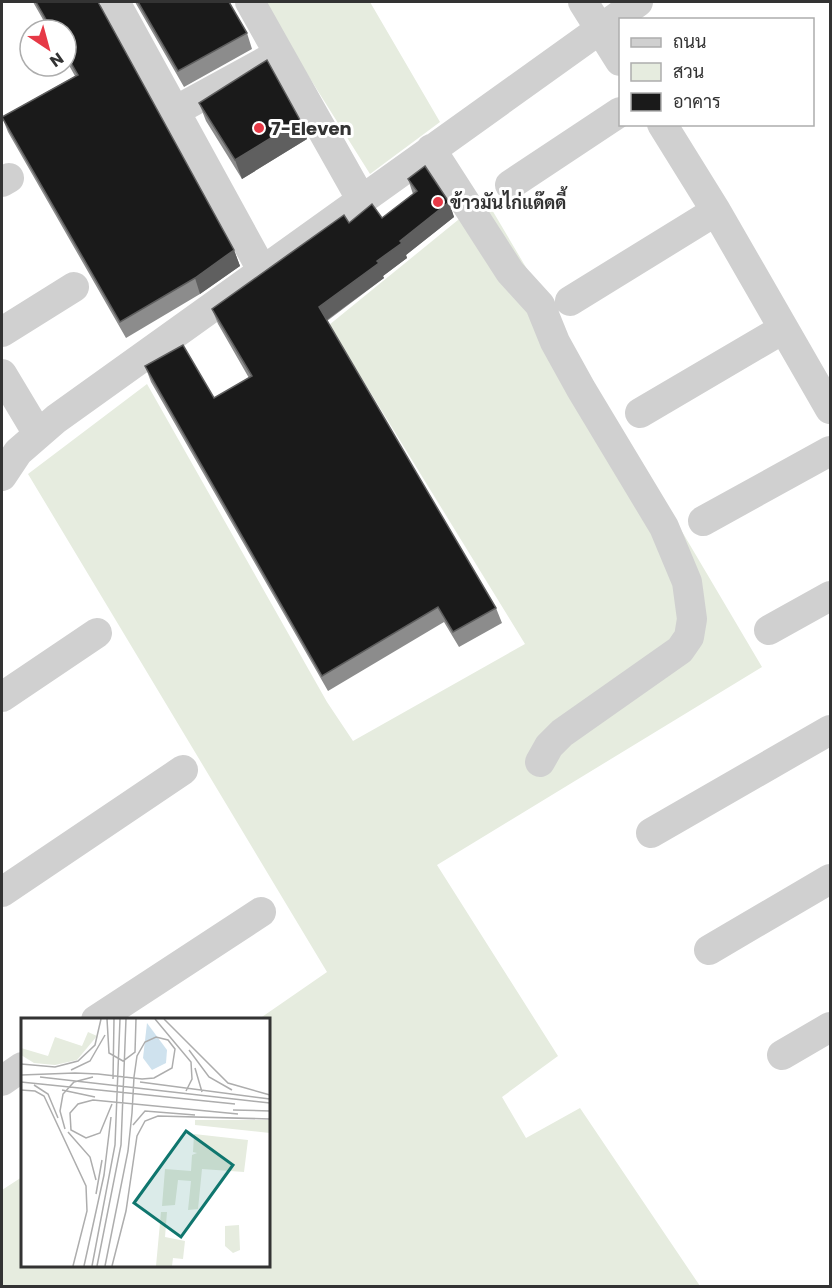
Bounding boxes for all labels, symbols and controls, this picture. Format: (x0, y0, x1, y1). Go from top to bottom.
north arrow (18, 18, 78, 78)
legend (619, 18, 814, 126)
text: ถนน (673, 29, 706, 54)
text: N (45, 47, 68, 73)
text: สวน (673, 59, 704, 84)
text: อาคาร (673, 89, 721, 114)
place label: 7-Eleven (271, 116, 352, 141)
marker: 7-Eleven (252, 121, 266, 135)
place label: ข้าวมันไก่แด๊ดดี้ (450, 186, 567, 215)
marker: ข้าวมันไก่แด๊ดดี้ (431, 195, 445, 209)
inset map (21, 1018, 270, 1267)

